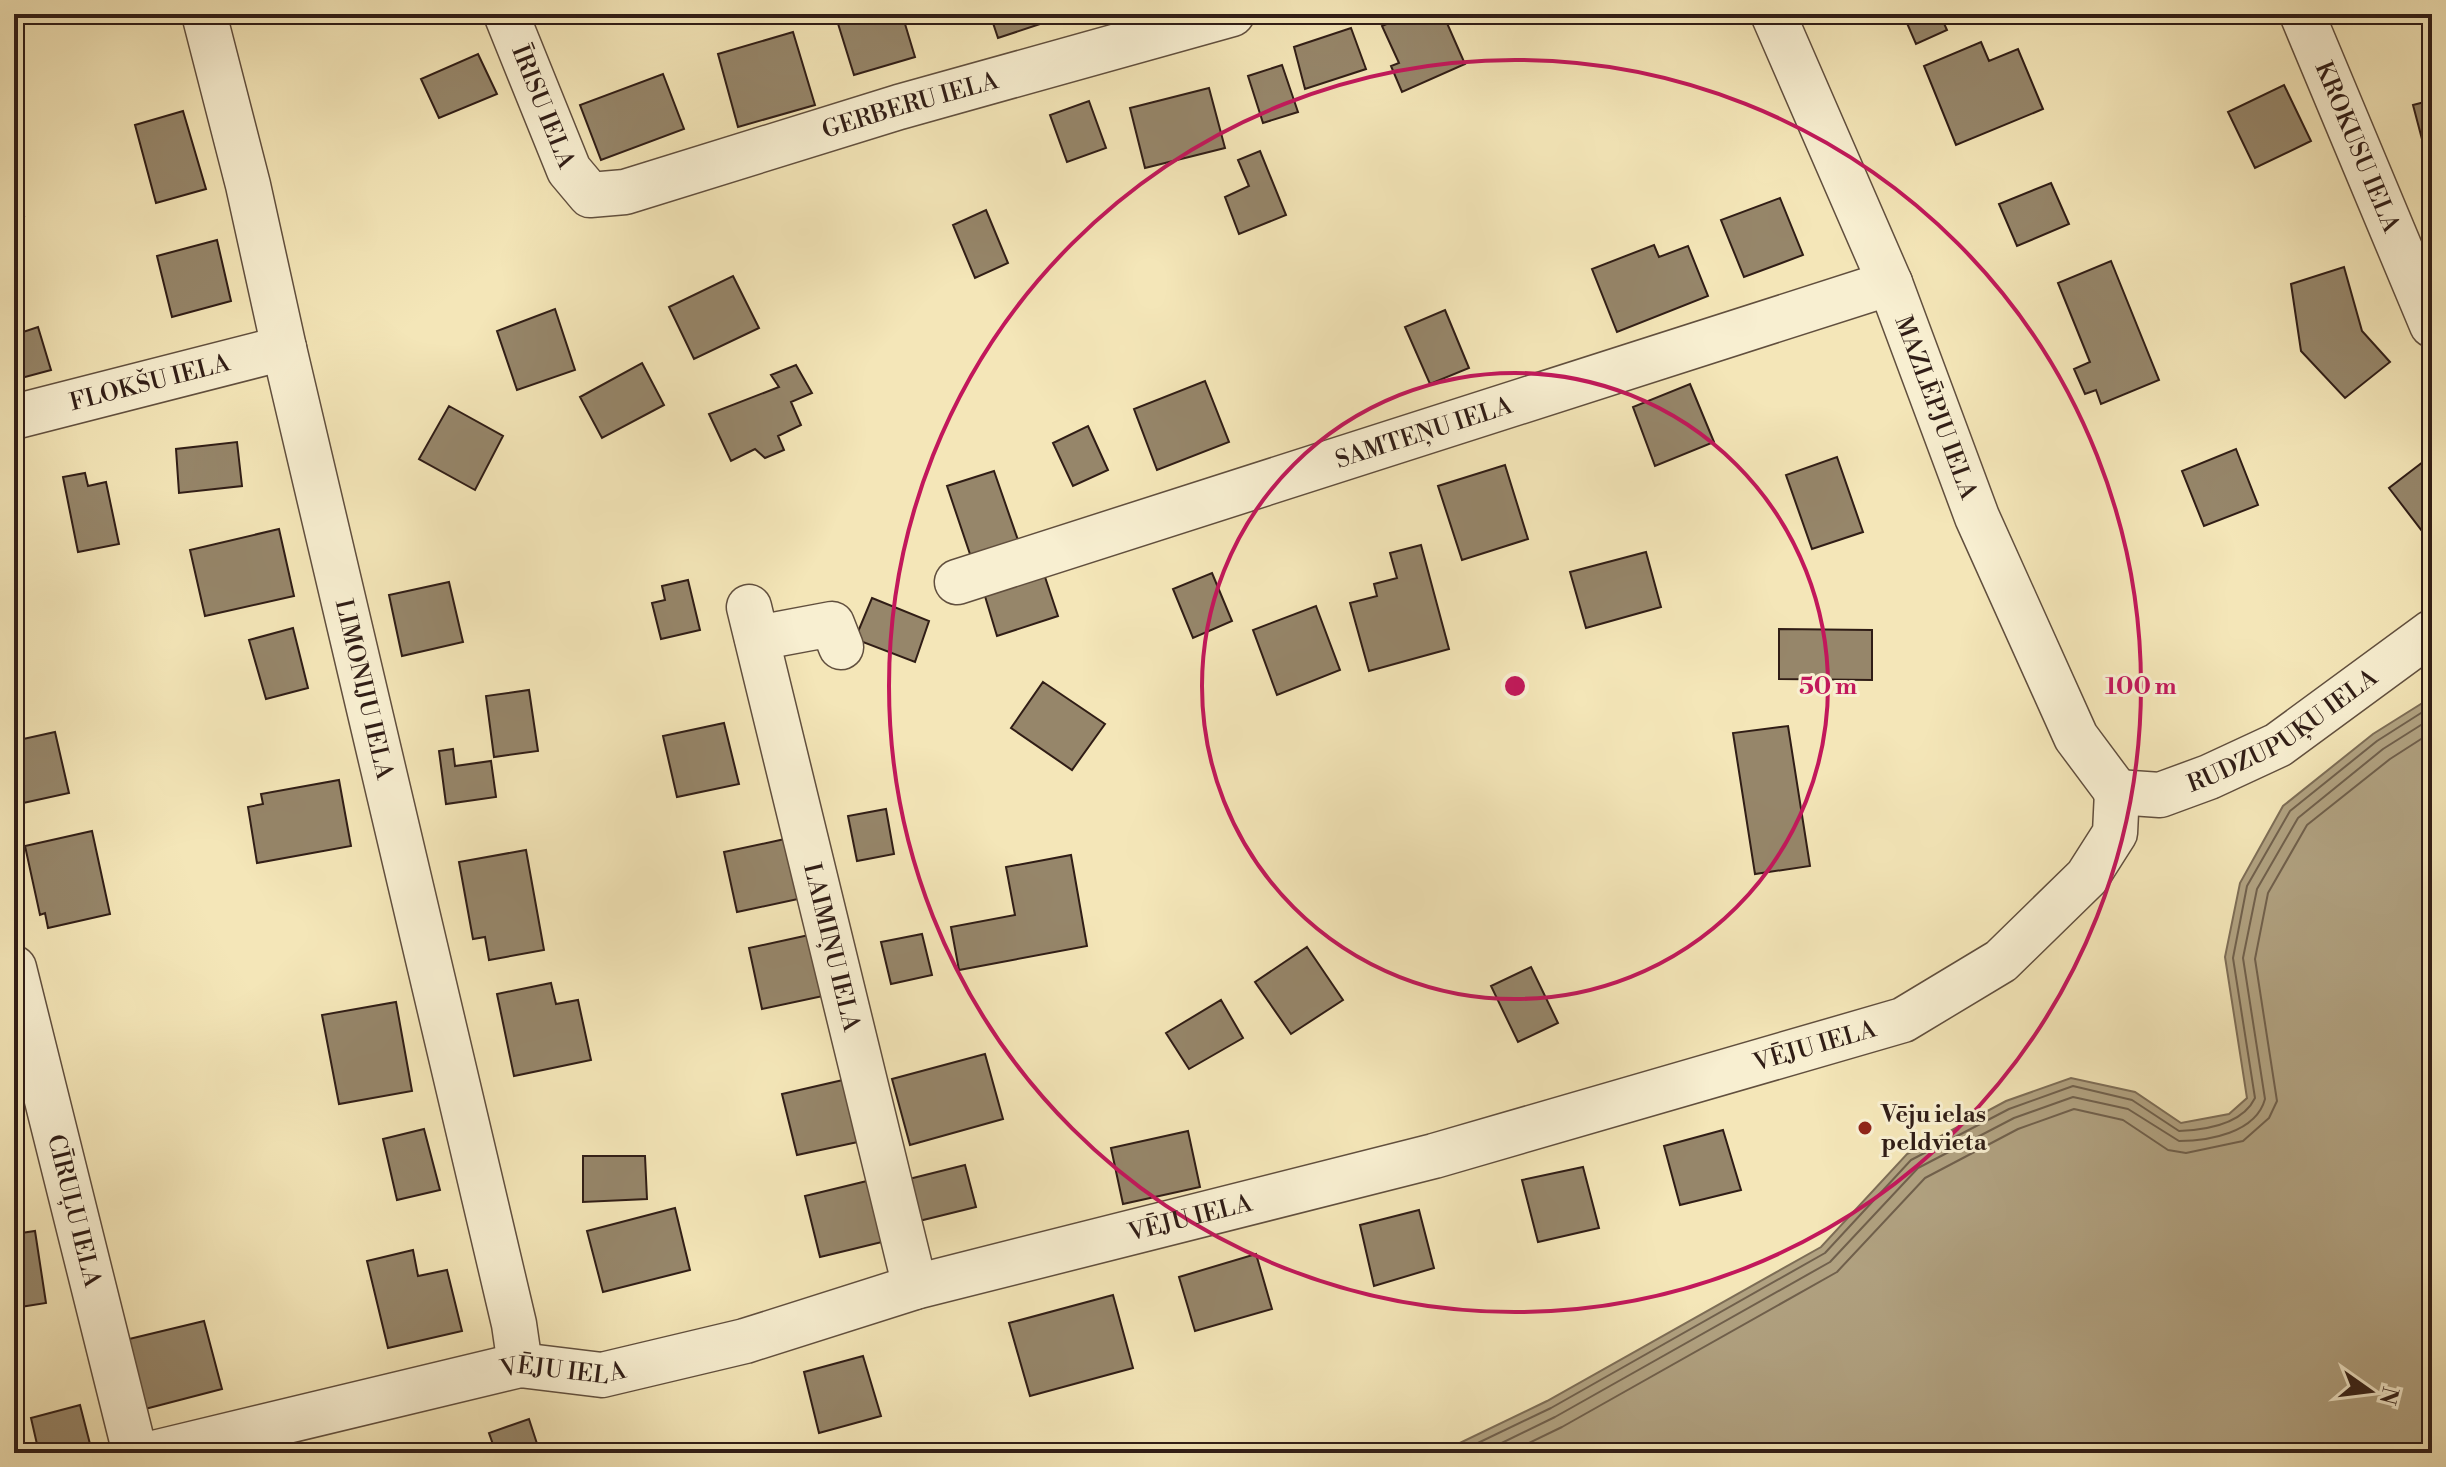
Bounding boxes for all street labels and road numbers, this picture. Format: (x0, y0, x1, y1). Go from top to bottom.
street label: ĪRISU IELA (504, 41, 581, 174)
street label: KROKUSU IELA (2308, 57, 2406, 238)
street label: GERBERU IELA (819, 66, 1002, 146)
street label: MAZLĒPJU IELA (1888, 312, 1983, 504)
street label: FLOKŠU IELA (67, 348, 234, 418)
street label: SAMTEŅU IELA (1332, 391, 1517, 476)
street label: LIMONIJU IELA (328, 596, 399, 783)
street label: RUDZUPUĶU IELA (2183, 663, 2384, 800)
street label: LAIMIŅU IELA (796, 860, 866, 1035)
street label: VĒJU IELA (1749, 1014, 1880, 1079)
street label: CĪRUĻU IELA (40, 1131, 107, 1291)
street label: VĒJU IELA (1124, 1188, 1256, 1249)
street label: VĒJU IELA (497, 1351, 630, 1392)

